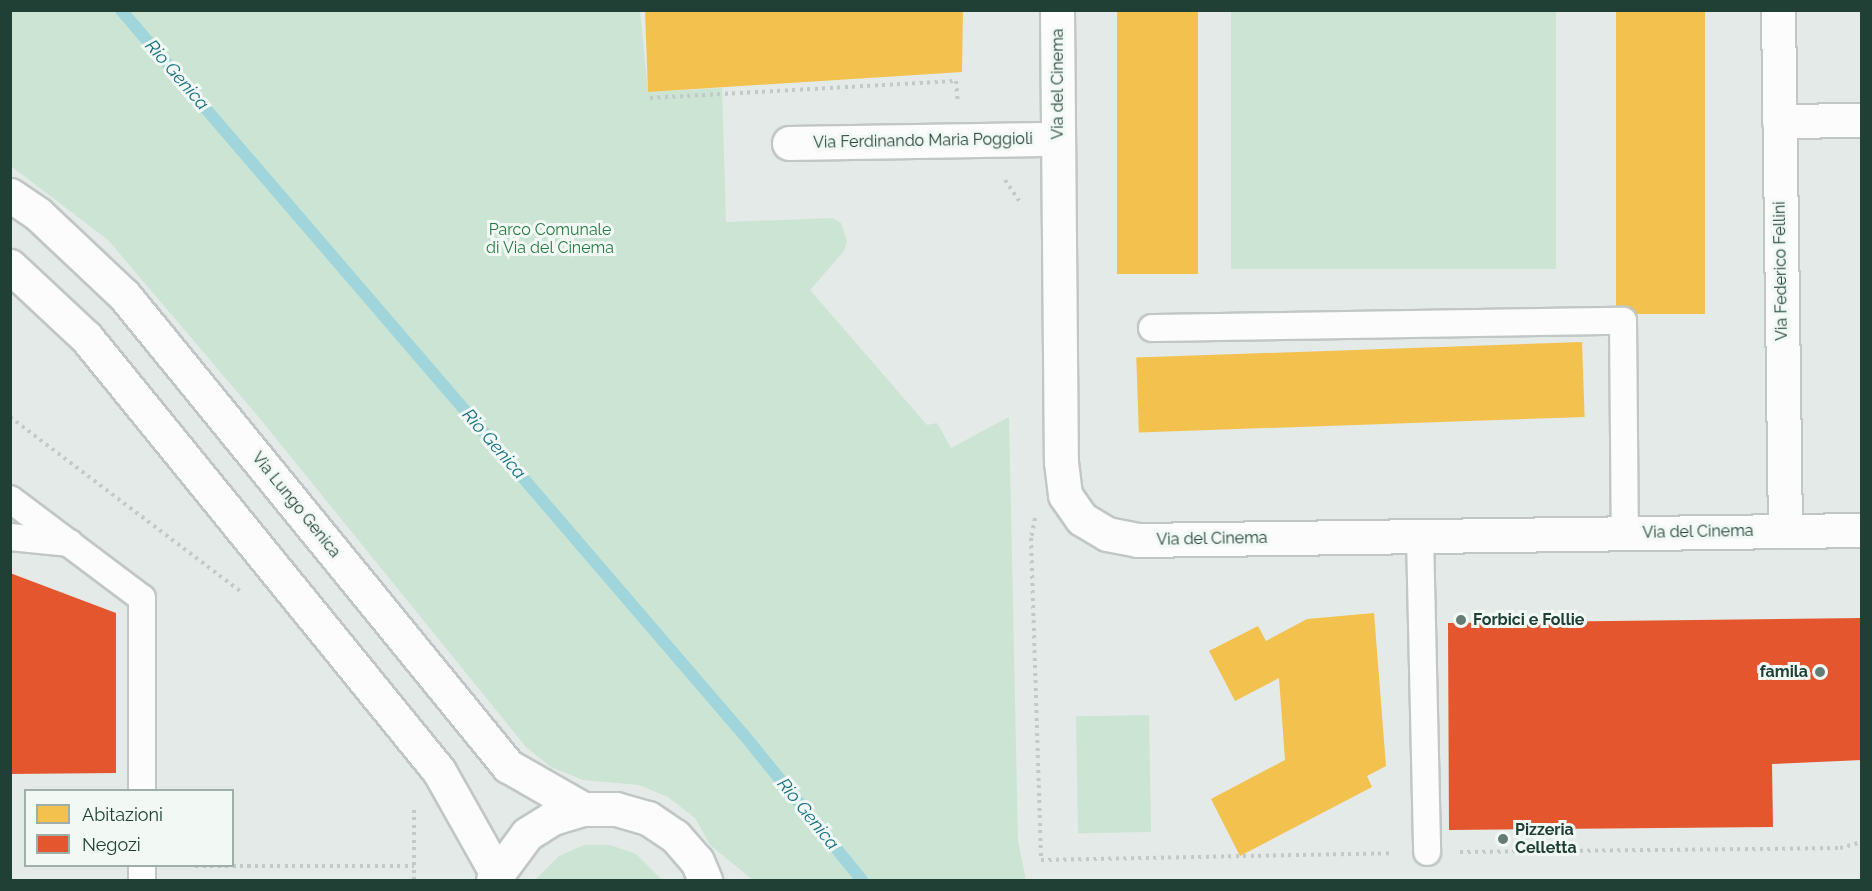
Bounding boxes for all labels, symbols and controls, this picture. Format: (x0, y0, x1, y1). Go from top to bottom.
street label: Via del Cinema (1048, 28, 1068, 140)
water label: Rio Genica (141, 35, 213, 115)
street label: Via Ferdinando Maria Poggioli (813, 129, 1033, 153)
street label: Via Federico Fellini (1770, 201, 1792, 341)
park label: Parco Comunale di Via del Cinema (485, 220, 615, 258)
water label: Rio Genica (458, 404, 530, 484)
street label: Via Lungo Genica (248, 448, 344, 562)
street label: Via del Cinema (1642, 521, 1754, 543)
street label: Via del Cinema (1156, 528, 1268, 550)
place label: Forbici e Follie (1473, 610, 1584, 630)
marker: Forbici e Follie (1454, 613, 1468, 627)
place label: famila (1760, 662, 1808, 682)
marker: famila (1813, 665, 1827, 679)
water label: Rio Genica (773, 774, 843, 854)
legend (24, 789, 234, 867)
text: Abitazioni (82, 804, 163, 825)
place label: Pizzeria Celletta (1515, 820, 1577, 858)
marker: Pizzeria Celletta (1496, 832, 1510, 846)
text: Negozi (82, 834, 141, 855)

